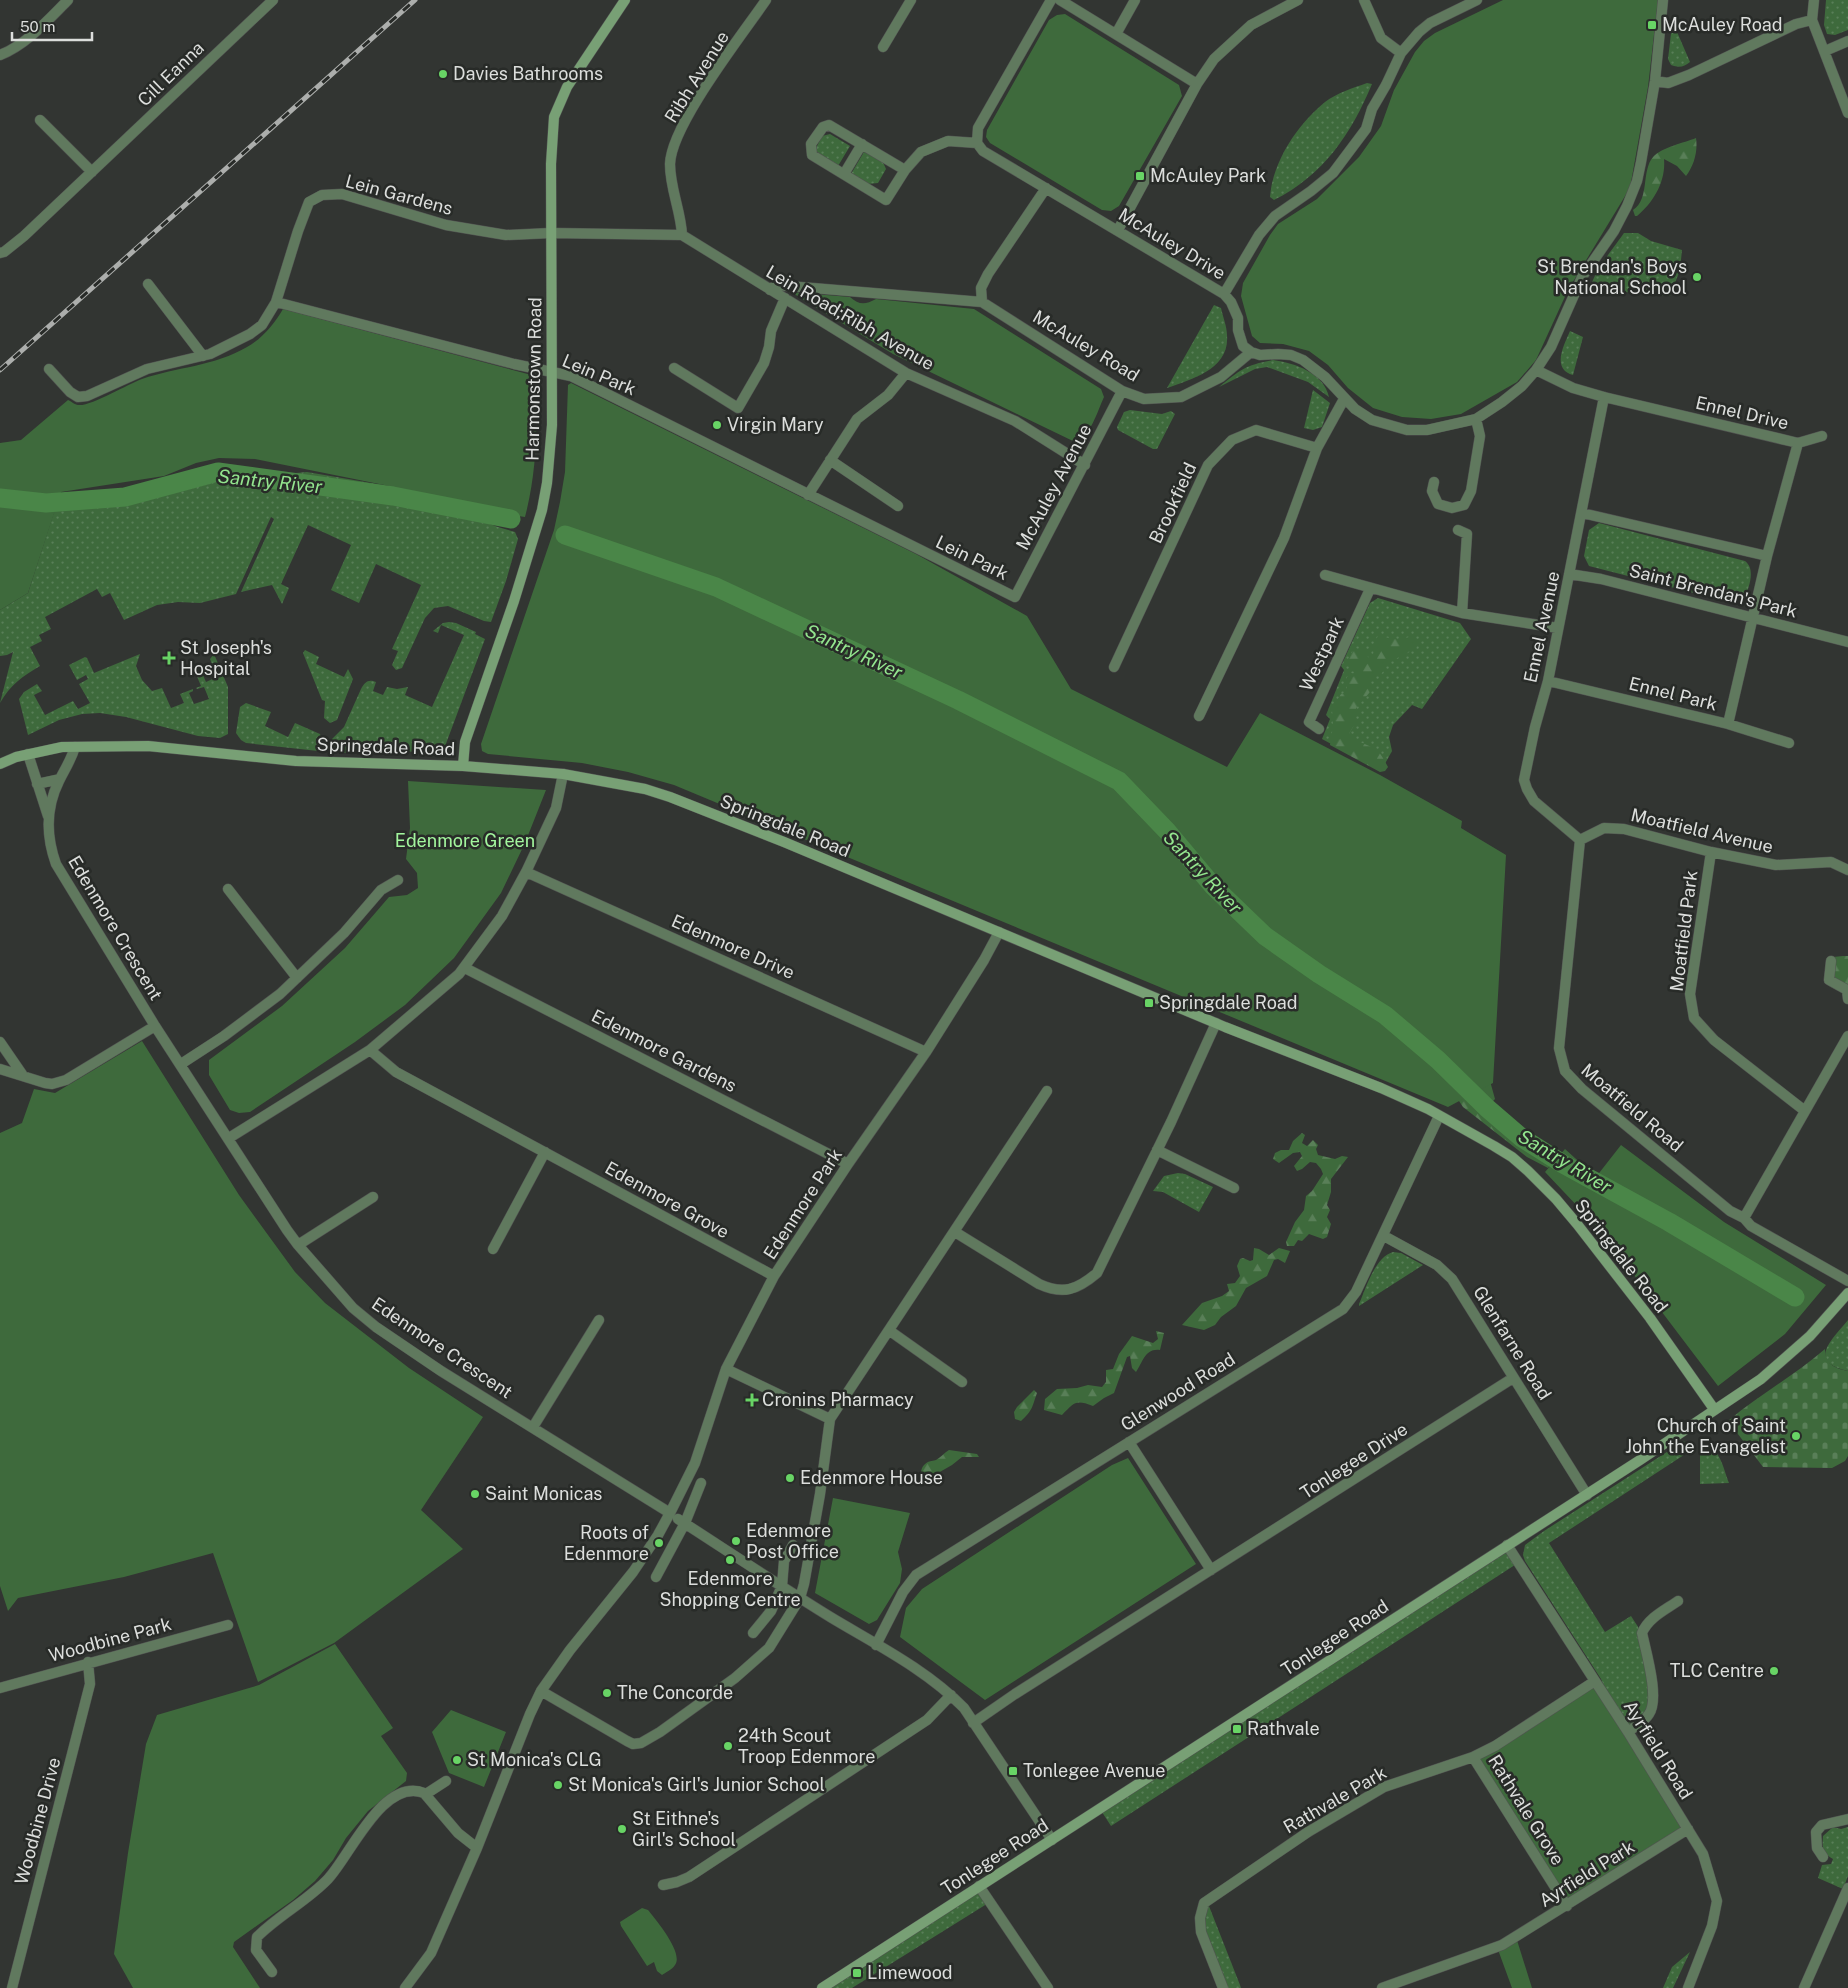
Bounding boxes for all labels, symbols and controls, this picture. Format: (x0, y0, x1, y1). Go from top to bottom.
scale bar (12, 10, 92, 42)
place label: McAuley Road (1662, 14, 1782, 35)
text: 50 m (20, 18, 55, 35)
marker: McAuley Road (1646, 19, 1658, 31)
street label: Ribh Avenue (660, 27, 733, 126)
street label: Cill Eanna (133, 37, 208, 110)
place label: Davies Bathrooms (453, 63, 603, 84)
marker: Davies Bathrooms (437, 68, 449, 80)
place label: McAuley Park (1150, 165, 1266, 186)
street label: Lein Gardens (343, 170, 455, 219)
marker: McAuley Park (1134, 170, 1146, 182)
street label: McAuley Drive (1115, 203, 1229, 284)
place label: St Brendan's Boys National School (1537, 256, 1687, 298)
street label: Lein Road;Ribh Avenue (763, 261, 938, 374)
marker: St Brendan's Boys National School (1691, 271, 1703, 283)
street label: Harmonstown Road (522, 297, 545, 461)
street label: McAuley Road (1029, 306, 1143, 386)
street label: Lein Park (559, 350, 639, 399)
street label: Ennel Drive (1694, 392, 1791, 433)
place label: Virgin Mary (727, 414, 824, 435)
marker: Virgin Mary (711, 419, 723, 431)
street label: McAuley Avenue (1012, 420, 1096, 553)
street label: Brookfield (1145, 459, 1200, 547)
water label: Santry River (217, 465, 324, 498)
street label: Lein Park (933, 531, 1012, 584)
street label: Saint Brendan's Park (1627, 559, 1799, 622)
street label: Ennel Avenue (1519, 569, 1564, 685)
street label: Westpark (1295, 613, 1348, 695)
water label: Santry River (802, 619, 907, 683)
place label: St Joseph's Hospital (180, 637, 272, 679)
marker: St Joseph's Hospital (162, 651, 176, 665)
street label: Ennel Park (1627, 672, 1719, 715)
street label: Springdale Road (316, 734, 456, 759)
street label: Springdale Road (717, 790, 853, 861)
street label: Moatfield Avenue (1629, 804, 1775, 857)
water label: Santry River (1159, 826, 1247, 918)
park label: Edenmore Green (395, 830, 535, 851)
street label: Edenmore Crescent (64, 852, 167, 1004)
street label: Moatfield Park (1666, 869, 1701, 993)
street label: Edenmore Drive (668, 910, 798, 983)
place label: Springdale Road (1159, 992, 1297, 1013)
marker: Springdale Road (1143, 997, 1155, 1009)
street label: Edenmore Gardens (588, 1005, 740, 1096)
street label: Moatfield Road (1577, 1059, 1687, 1156)
water label: Santry River (1514, 1125, 1616, 1198)
street label: Edenmore Park (759, 1144, 846, 1263)
street label: Edenmore Grove (602, 1157, 733, 1242)
street label: Springdale Road (1570, 1195, 1672, 1317)
street label: Glenfarne Road (1469, 1282, 1556, 1403)
street label: Edenmore Crescent (368, 1293, 517, 1402)
street label: Glenwood Road (1117, 1348, 1239, 1435)
place label: Cronins Pharmacy (762, 1389, 914, 1410)
marker: Cronins Pharmacy (746, 1394, 758, 1406)
place label: Church of Saint John the Evangelist (1625, 1415, 1786, 1457)
street label: Tonlegee Drive (1296, 1418, 1411, 1503)
marker: Church of Saint John the Evangelist (1790, 1430, 1802, 1442)
place label: Edenmore House (800, 1467, 943, 1488)
marker: Edenmore House (784, 1472, 796, 1484)
place label: Saint Monicas (485, 1483, 602, 1504)
marker: Saint Monicas (469, 1488, 481, 1500)
place label: Edenmore Post Office (746, 1520, 839, 1562)
place label: Roots of Edenmore (564, 1522, 649, 1564)
marker: Edenmore Post Office (730, 1535, 742, 1547)
marker: Roots of Edenmore (653, 1537, 665, 1549)
marker: Edenmore Shopping Centre (724, 1554, 736, 1566)
place label: Edenmore Shopping Centre (659, 1568, 801, 1610)
street label: Tonlegee Road (1277, 1595, 1392, 1680)
street label: Woodbine Park (46, 1613, 173, 1666)
place label: TLC Centre (1670, 1660, 1764, 1681)
marker: TLC Centre (1768, 1665, 1780, 1677)
place label: The Concorde (617, 1682, 733, 1703)
marker: The Concorde (601, 1687, 613, 1699)
street label: Ayrfield Road (1620, 1696, 1697, 1803)
place label: Rathvale (1247, 1718, 1320, 1739)
marker: Rathvale (1231, 1723, 1243, 1735)
place label: 24th Scout Troop Edenmore (738, 1725, 876, 1767)
marker: 24th Scout Troop Edenmore (722, 1740, 734, 1752)
place label: St Monica's CLG (467, 1749, 602, 1770)
street label: Rathvale Grove (1484, 1751, 1569, 1869)
marker: St Monica's CLG (451, 1754, 463, 1766)
street label: Woodbine Drive (10, 1755, 65, 1887)
place label: Tonlegee Avenue (1023, 1760, 1166, 1781)
street label: Rathvale Park (1280, 1762, 1390, 1837)
marker: Tonlegee Avenue (1007, 1765, 1019, 1777)
place label: St Monica's Girl's Junior School (568, 1774, 825, 1795)
marker: St Monica's Girl's Junior School (552, 1779, 564, 1791)
place label: St Eithne's Girl's School (632, 1808, 736, 1850)
street label: Tonlegee Road (937, 1814, 1052, 1899)
marker: St Eithne's Girl's School (616, 1823, 628, 1835)
street label: Ayrfield Park (1535, 1836, 1638, 1911)
place label: Limewood (867, 1962, 953, 1983)
marker: Limewood (851, 1967, 863, 1979)

